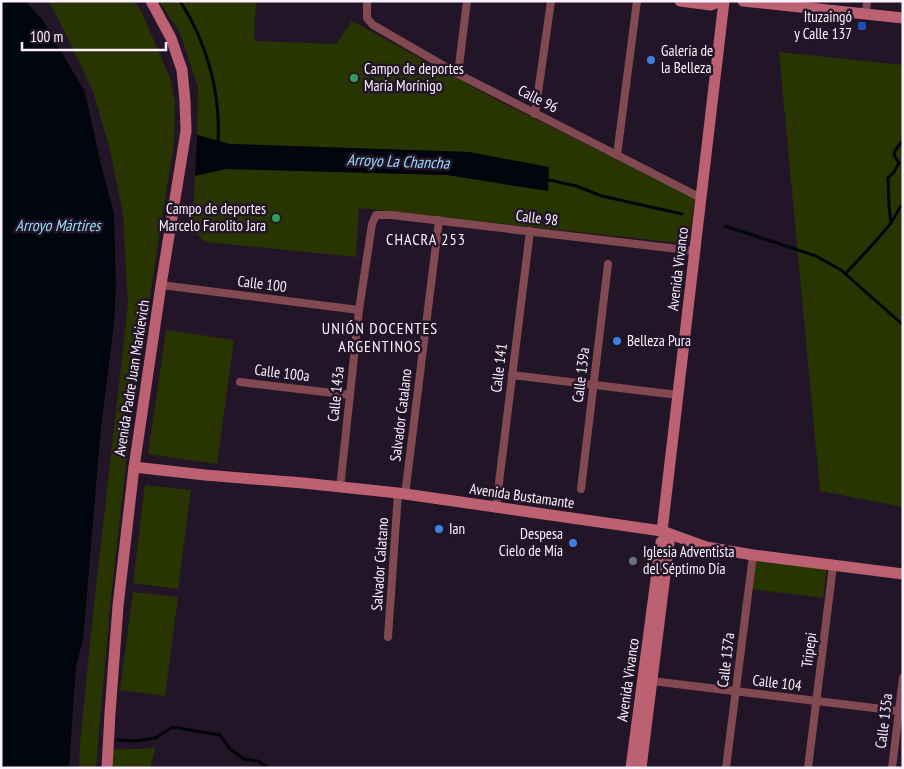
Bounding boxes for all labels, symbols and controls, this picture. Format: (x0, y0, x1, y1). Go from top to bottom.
place label: Ituzaingó y Calle 137 (794, 7, 852, 43)
scale bar (22, 20, 166, 52)
marker: Ituzaingó y Calle 137 (856, 20, 868, 32)
text: 100 m (30, 27, 63, 46)
place label: Galería de la Belleza (661, 41, 713, 77)
marker: Galería de la Belleza (645, 54, 657, 66)
place label: Campo de deportes María Morínigo (364, 59, 464, 95)
marker: Campo de deportes María Morínigo (348, 72, 360, 84)
street label: Calle 96 (515, 80, 562, 117)
water label: Arroyo La Chancha (346, 149, 451, 173)
place label: Campo de deportes Marcelo Farolito Jara (159, 199, 266, 235)
street label: Calle 98 (515, 205, 559, 230)
marker: Campo de deportes Marcelo Farolito Jara (270, 212, 282, 224)
water label: Arroyo Mártires (15, 215, 102, 235)
street label: Avenida Vivanco (663, 226, 692, 312)
district label: CHACRA 253 (386, 229, 466, 249)
street label: Calle 100 (236, 271, 288, 296)
street label: Avenida Padre Juan Markievich (110, 298, 153, 457)
district label: UNIÓN DOCENTES ARGENTINOS (322, 318, 438, 356)
place label: Belleza Pura (627, 331, 691, 350)
marker: Belleza Pura (611, 335, 623, 347)
street label: Calle 141 (486, 342, 511, 394)
street label: Calle 139a (568, 346, 593, 404)
street label: Calle 100a (253, 360, 311, 385)
street label: Calle 143a (323, 365, 348, 422)
street label: Salvador Catalano (385, 367, 416, 462)
street label: Avenida Bustamante (469, 479, 576, 512)
street label: Salvador Calatano (367, 517, 392, 611)
place label: Ian (449, 519, 465, 538)
marker: Ian (433, 523, 445, 535)
place label: Despesa Cielo de Mía (499, 524, 563, 560)
marker: Despesa Cielo de Mía (567, 537, 579, 549)
place label: Iglesia Adventista del Séptimo Día (643, 542, 735, 578)
marker: Iglesia Adventista del Séptimo Día (627, 555, 639, 567)
street label: Calle 137a (713, 631, 738, 688)
street label: Tripepi (797, 631, 820, 669)
street label: Avenida Vivanco (612, 637, 643, 723)
street label: Calle 104 (751, 670, 803, 695)
street label: Calle 135a (871, 692, 896, 750)

